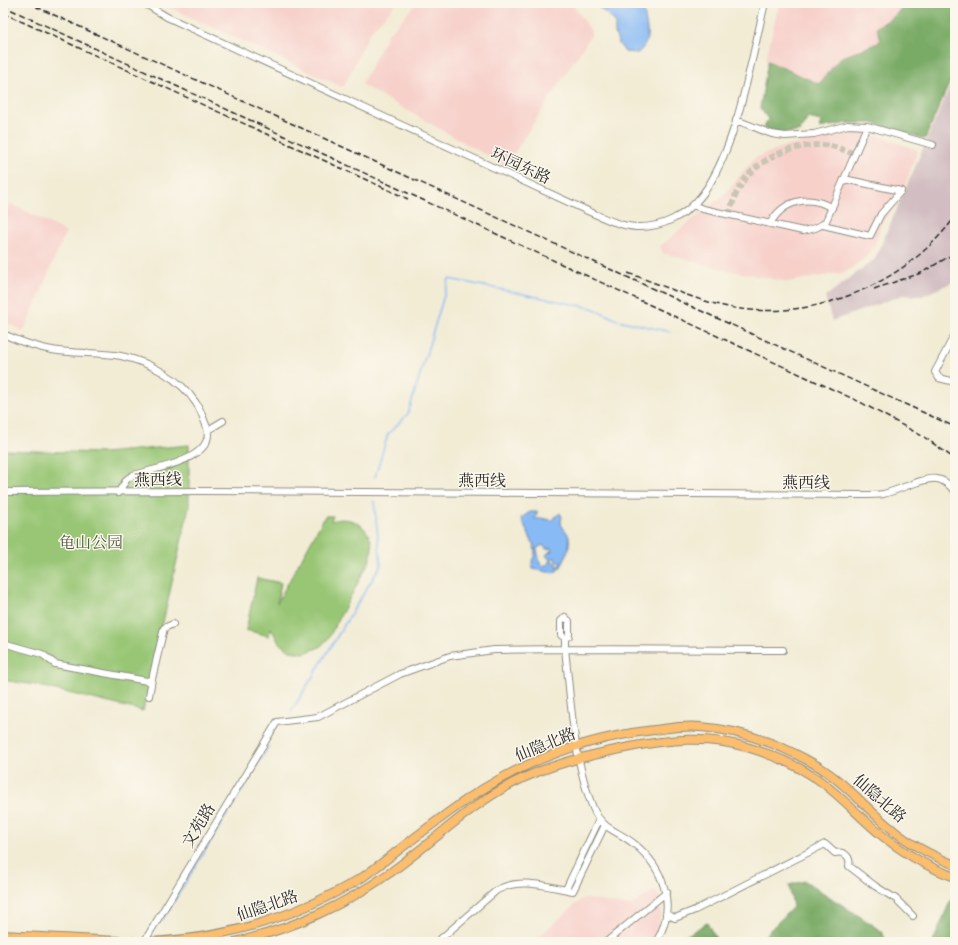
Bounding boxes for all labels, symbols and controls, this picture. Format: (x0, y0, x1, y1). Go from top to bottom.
street label: 环园东路 (488, 144, 553, 188)
street label: 燕西线 (134, 471, 182, 489)
street label: 燕西线 (458, 472, 506, 490)
street label: 燕西线 (782, 474, 830, 492)
park label: 龟山公园 (59, 534, 123, 552)
street label: 仙隐北路 (512, 725, 578, 765)
street label: 仙隐北路 (849, 771, 909, 827)
street label: 文苑路 (179, 800, 219, 851)
street label: 仙隐北路 (234, 887, 301, 925)

